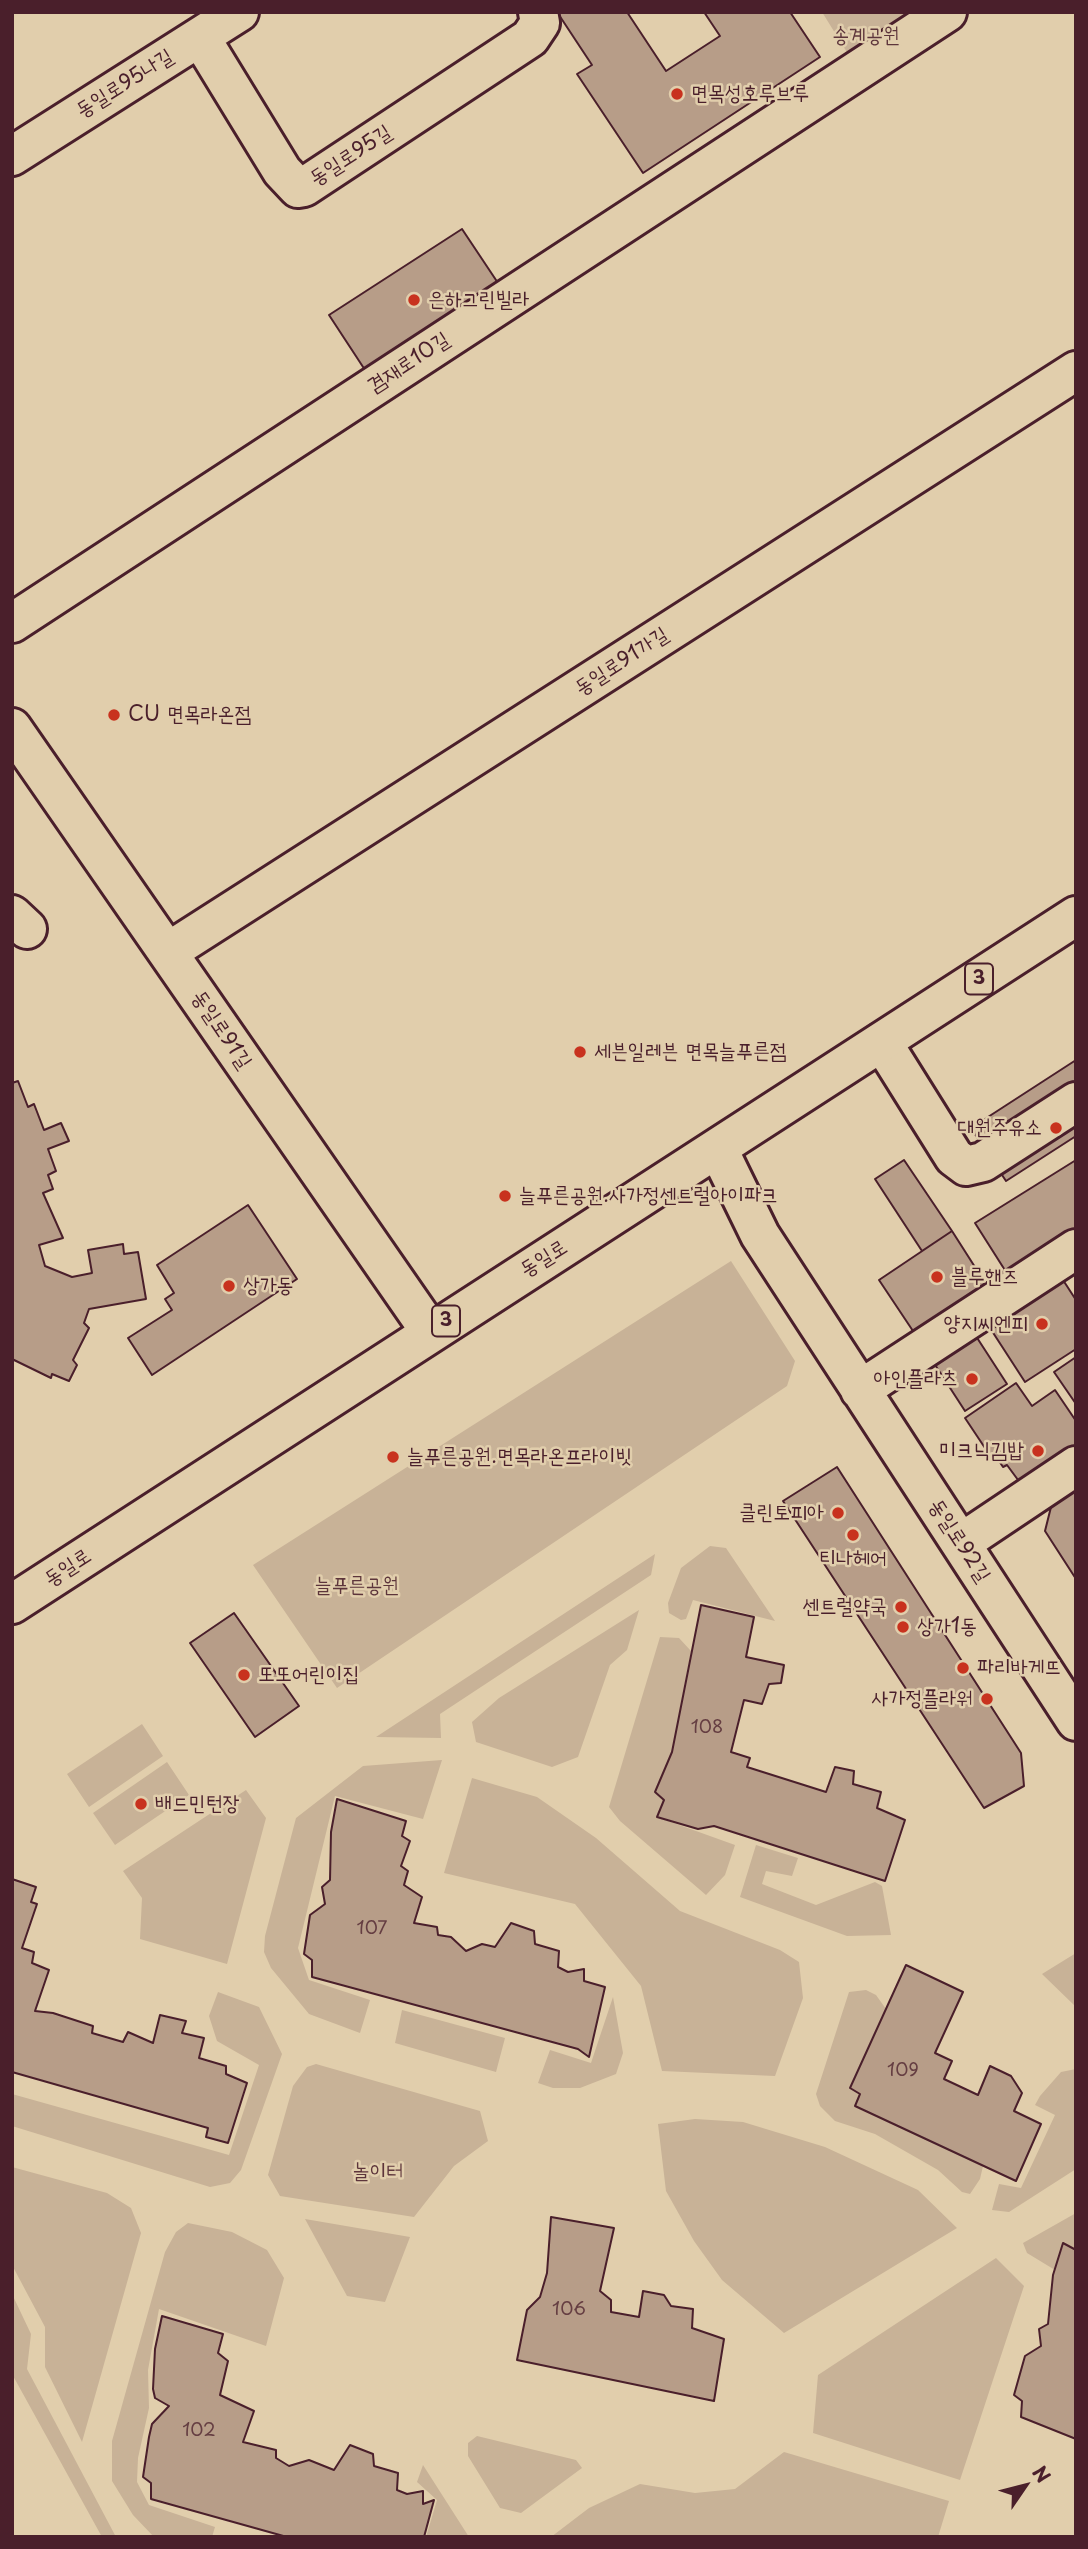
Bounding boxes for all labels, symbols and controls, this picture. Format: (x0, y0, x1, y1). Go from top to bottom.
park label: 송계공원 (832, 23, 900, 49)
street label: 동일로95나길 (72, 44, 178, 124)
place label: 면목성호루브루 (691, 81, 809, 107)
marker: 면목성호루브루 (669, 86, 685, 102)
street label: 동일로95길 (305, 120, 397, 192)
place label: 은하그린빌라 (428, 287, 529, 313)
marker: 은하그린빌라 (406, 292, 422, 308)
street label: 겸재로10길 (363, 327, 455, 399)
street label: 동일로91가길 (571, 623, 673, 701)
place label: CU 면목라온점 (128, 702, 251, 728)
marker: CU 면목라온점 (106, 707, 122, 723)
road number: 3 (965, 964, 993, 995)
street label: 동일로91길 (186, 986, 256, 1074)
place label: 세븐일레븐 면목늘푸른점 (594, 1039, 787, 1065)
marker: 세븐일레븐 면목늘푸른점 (572, 1044, 588, 1060)
place label: 대원주유소 (958, 1115, 1042, 1141)
marker: 대원주유소 (1048, 1120, 1064, 1136)
place label: 늘푸른공원.사가정센트럴아이파크 (519, 1183, 778, 1209)
marker: 늘푸른공원.사가정센트럴아이파크 (497, 1188, 513, 1204)
street label: 동일로 (516, 1235, 572, 1283)
place label: 블루핸즈 (951, 1264, 1019, 1290)
marker: 블루핸즈 (929, 1269, 945, 1285)
place label: 상가동 (243, 1273, 294, 1299)
marker: 상가동 (221, 1278, 237, 1294)
road number: 3 (432, 1306, 460, 1336)
place label: 양지씨엔피 (944, 1311, 1028, 1337)
marker: 양지씨엔피 (1034, 1316, 1050, 1332)
place label: 아인플라츠 (874, 1366, 958, 1392)
marker: 아인플라츠 (964, 1371, 980, 1387)
place label: 미크닉김밥 (940, 1438, 1024, 1464)
marker: 미크닉김밥 (1030, 1443, 1046, 1459)
place label: 늘푸른공원.면목라온프라이빗 (407, 1444, 632, 1470)
marker: 늘푸른공원.면목라온프라이빗 (385, 1449, 401, 1465)
street label: 동일로92길 (923, 1495, 995, 1587)
place label: 클린토피아 (740, 1500, 824, 1526)
marker: 클린토피아 (830, 1505, 846, 1521)
marker: 티나헤어 (845, 1527, 861, 1543)
street label: 동일로 (40, 1544, 96, 1592)
place label: 티나헤어 (819, 1546, 887, 1572)
park label: 늘푸른공원 (315, 1573, 399, 1599)
place label: 센트럴약국 (803, 1594, 887, 1620)
marker: 센트럴약국 (893, 1599, 909, 1615)
place label: 상가1동 (917, 1614, 977, 1640)
marker: 상가1동 (895, 1619, 911, 1635)
place label: 파리바게뜨 (977, 1655, 1061, 1681)
marker: 파리바게뜨 (955, 1660, 971, 1676)
place label: 또또어린이집 (258, 1662, 359, 1688)
marker: 또또어린이집 (236, 1667, 252, 1683)
place label: 사가정플라워 (872, 1686, 973, 1712)
marker: 사가정플라워 (979, 1691, 995, 1707)
house number: 108 (691, 1717, 723, 1739)
place label: 배드민턴장 (155, 1791, 239, 1817)
marker: 배드민턴장 (133, 1796, 149, 1812)
house number: 107 (357, 1918, 387, 1940)
house number: 109 (887, 2060, 919, 2082)
park label: 놀이터 (353, 2159, 403, 2185)
house number: 106 (552, 2299, 586, 2321)
house number: 102 (182, 2420, 216, 2442)
north arrow (990, 2451, 1060, 2521)
text: N (1026, 2460, 1058, 2488)

